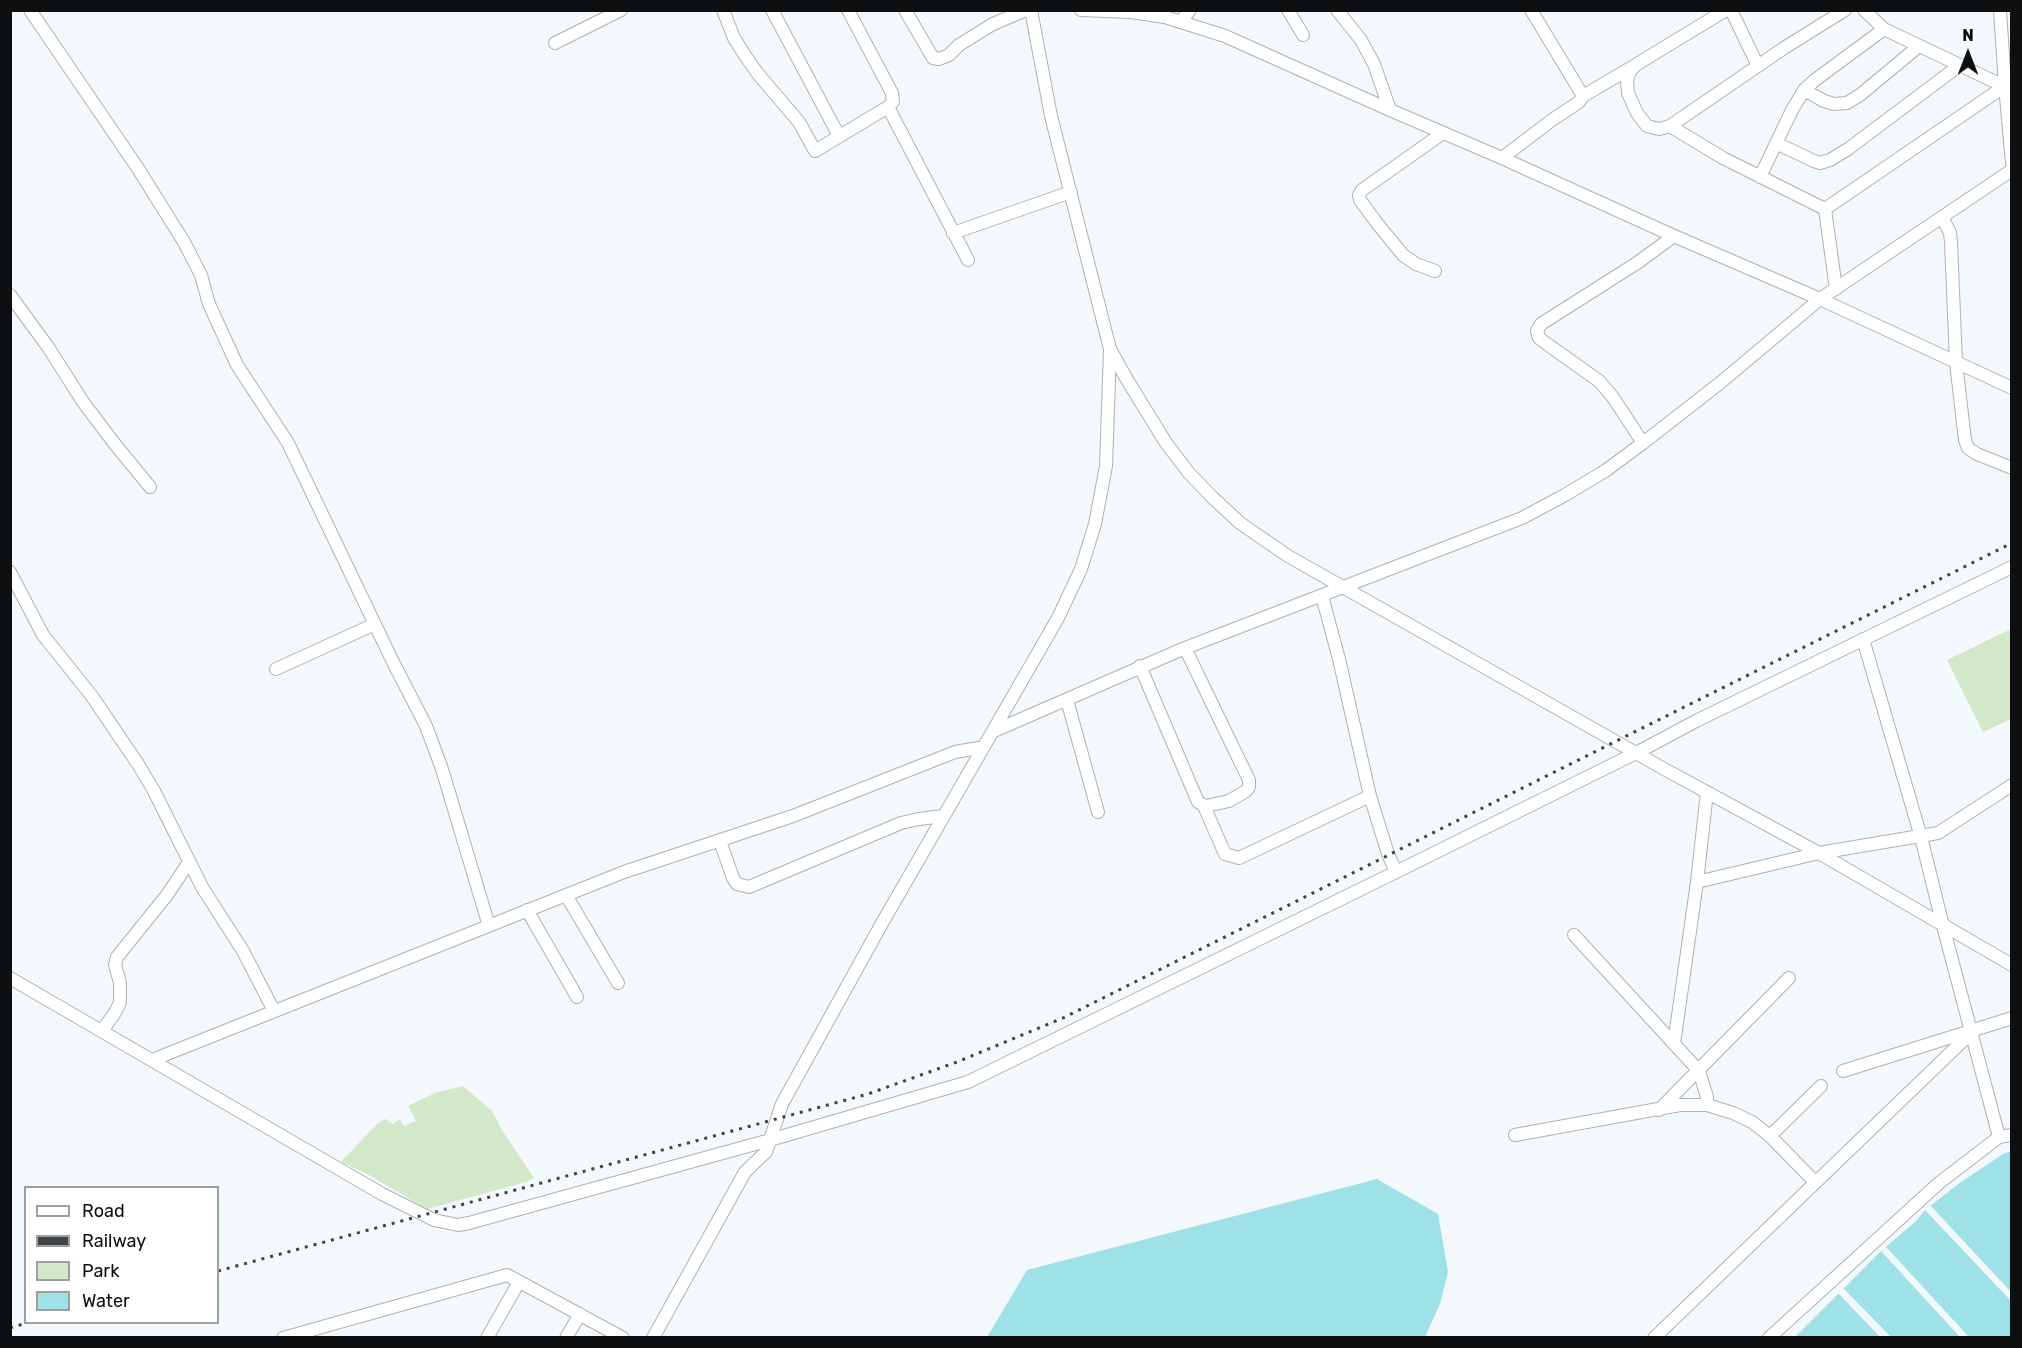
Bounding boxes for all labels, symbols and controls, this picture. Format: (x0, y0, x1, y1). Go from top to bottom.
north arrow (1938, 24, 1998, 84)
text: N (1962, 26, 1974, 45)
legend (24, 1186, 219, 1324)
text: Road (82, 1200, 125, 1222)
text: Railway (82, 1230, 146, 1252)
text: Park (82, 1260, 119, 1282)
text: Water (82, 1290, 130, 1312)

